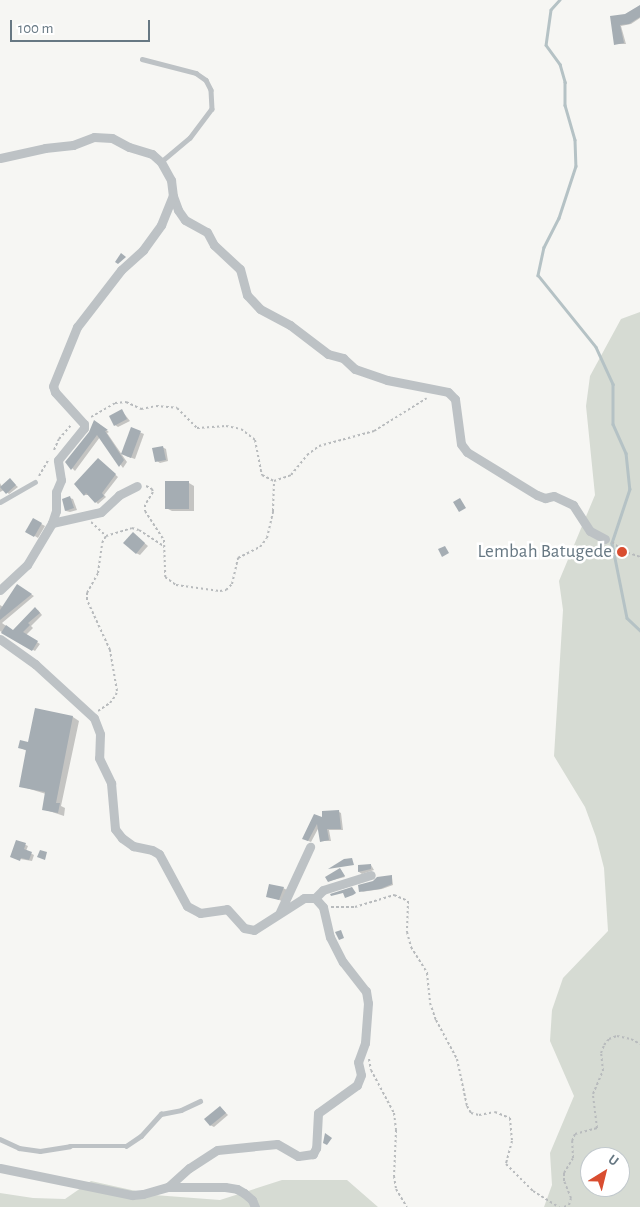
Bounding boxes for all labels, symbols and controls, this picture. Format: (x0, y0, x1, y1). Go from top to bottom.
scale bar (12, 10, 152, 42)
text: 100 m (18, 21, 53, 36)
place label: Lembah Batugede (477, 541, 612, 563)
marker: Lembah Batugede (616, 546, 628, 558)
north arrow (580, 1147, 630, 1197)
text: U (605, 1152, 621, 1169)

